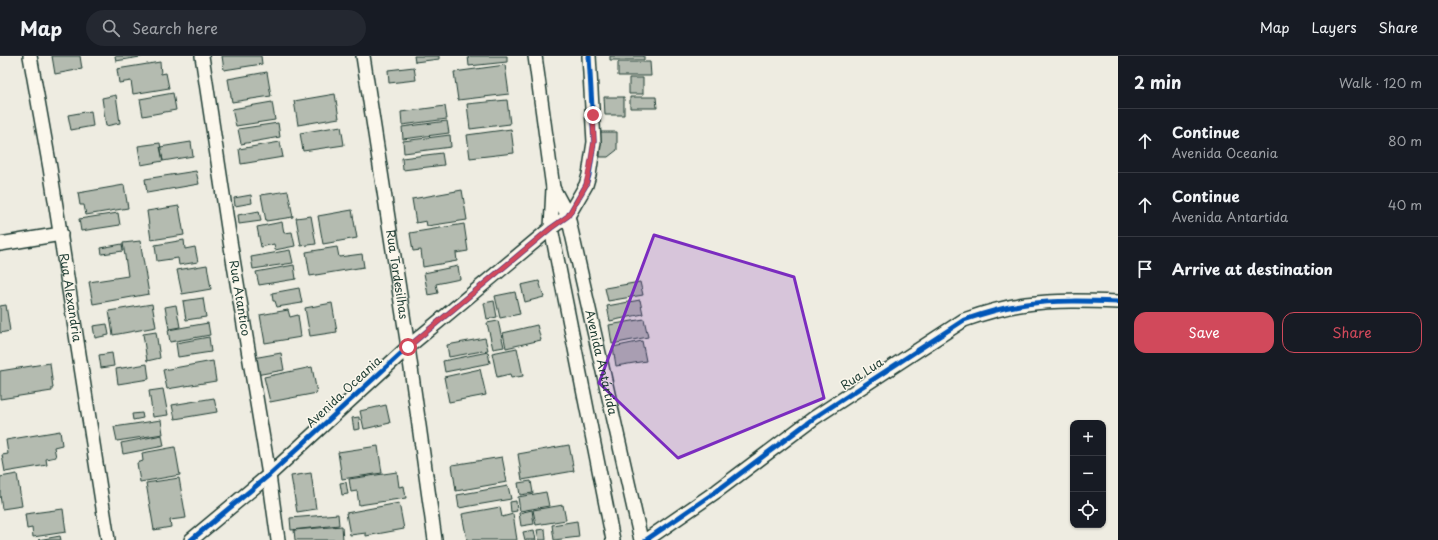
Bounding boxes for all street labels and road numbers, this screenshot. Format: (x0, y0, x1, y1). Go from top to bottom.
street label: Rua Tordesilhas (382, 228, 414, 321)
street label: Rua Alexandria (55, 252, 87, 344)
street label: Rua Atantico (225, 259, 256, 337)
street label: Avenida Antártida (581, 308, 623, 417)
street label: Avenida Oceania (301, 351, 386, 431)
street label: Rua Lua (837, 352, 887, 394)

